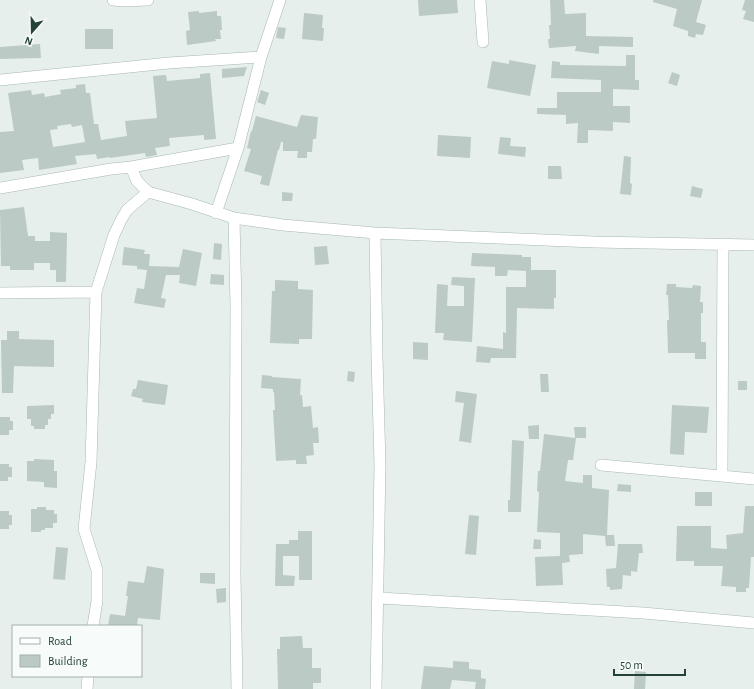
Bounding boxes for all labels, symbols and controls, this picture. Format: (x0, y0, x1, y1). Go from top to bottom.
north arrow (12, 12, 52, 52)
text: N (23, 34, 34, 47)
legend (12, 625, 142, 677)
text: Road (48, 635, 72, 647)
scale bar (614, 651, 685, 677)
text: Building (48, 655, 88, 667)
text: 50 m (620, 659, 643, 671)

